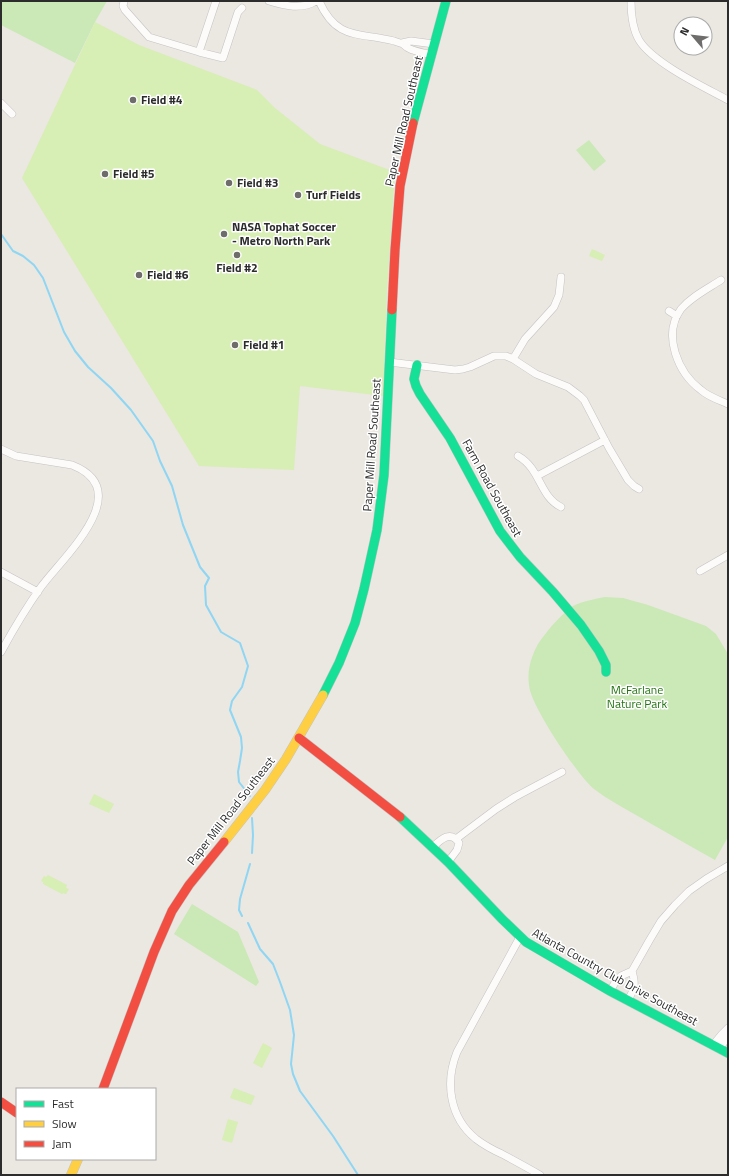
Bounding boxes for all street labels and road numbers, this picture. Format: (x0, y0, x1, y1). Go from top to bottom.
street label: Paper Mill Road Southeast (379, 53, 428, 188)
street label: Paper Mill Road Southeast (357, 377, 386, 512)
street label: Farm Road Southeast (458, 435, 528, 541)
street label: Paper Mill Road Southeast (182, 752, 280, 869)
street label: Atlanta Country Club Drive Southeast (529, 923, 702, 1031)

